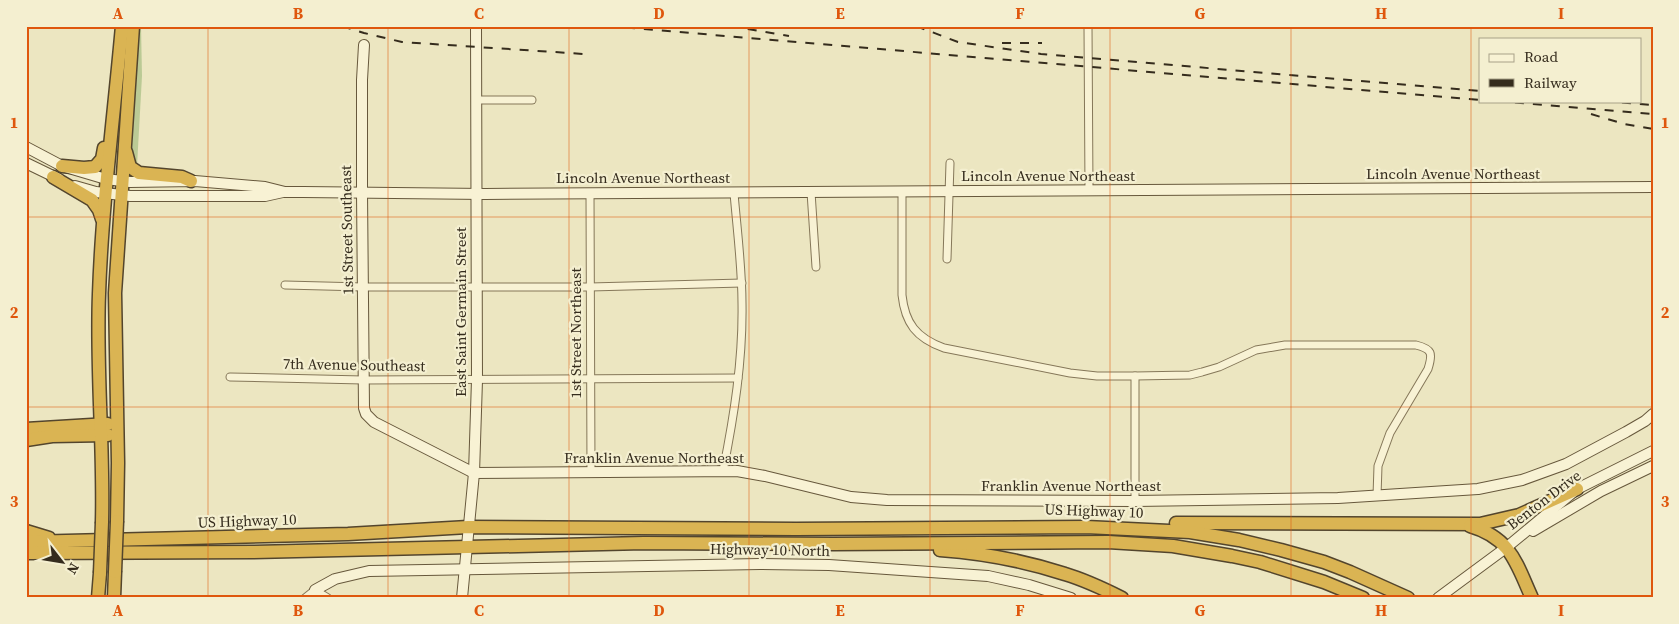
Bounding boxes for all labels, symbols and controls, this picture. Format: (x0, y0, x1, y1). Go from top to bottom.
text: A (113, 2, 124, 24)
text: B (293, 2, 304, 24)
text: C (474, 2, 484, 24)
text: D (653, 2, 665, 24)
text: E (835, 2, 845, 24)
text: F (1015, 2, 1025, 24)
text: G (1195, 2, 1206, 24)
text: H (1375, 2, 1387, 24)
text: I (1558, 2, 1564, 24)
legend (1479, 38, 1642, 102)
text: Road (1524, 46, 1558, 67)
text: Railway (1524, 72, 1577, 93)
text: 1 (10, 111, 18, 133)
text: 1 (1661, 111, 1669, 133)
street label: Lincoln Avenue Northeast (1366, 163, 1540, 184)
street label: 1st Street Southeast (335, 165, 358, 295)
street label: Lincoln Avenue Northeast (961, 165, 1135, 186)
street label: Lincoln Avenue Northeast (556, 167, 730, 188)
street label: East Saint Germain Street (450, 227, 471, 397)
street label: 1st Street Northeast (565, 267, 586, 398)
text: 2 (10, 301, 19, 323)
text: 2 (1661, 301, 1670, 323)
street label: 7th Avenue Southeast (283, 353, 426, 376)
street label: Franklin Avenue Northeast (564, 447, 744, 468)
street label: Benton Drive (1502, 465, 1585, 534)
street label: Franklin Avenue Northeast (981, 475, 1161, 496)
text: 3 (10, 490, 19, 512)
text: 3 (1661, 490, 1670, 512)
street label: US Highway 10 (1044, 498, 1144, 523)
street label: US Highway 10 (197, 508, 297, 533)
north arrow (38, 536, 88, 586)
street label: Highway 10 North (710, 538, 830, 561)
text: N (62, 559, 84, 578)
text: A (113, 599, 124, 621)
text: B (293, 599, 304, 621)
text: C (474, 599, 484, 621)
text: D (653, 599, 665, 621)
text: E (835, 599, 845, 621)
text: F (1015, 599, 1025, 621)
text: G (1195, 599, 1206, 621)
text: H (1375, 599, 1387, 621)
text: I (1558, 599, 1564, 621)

